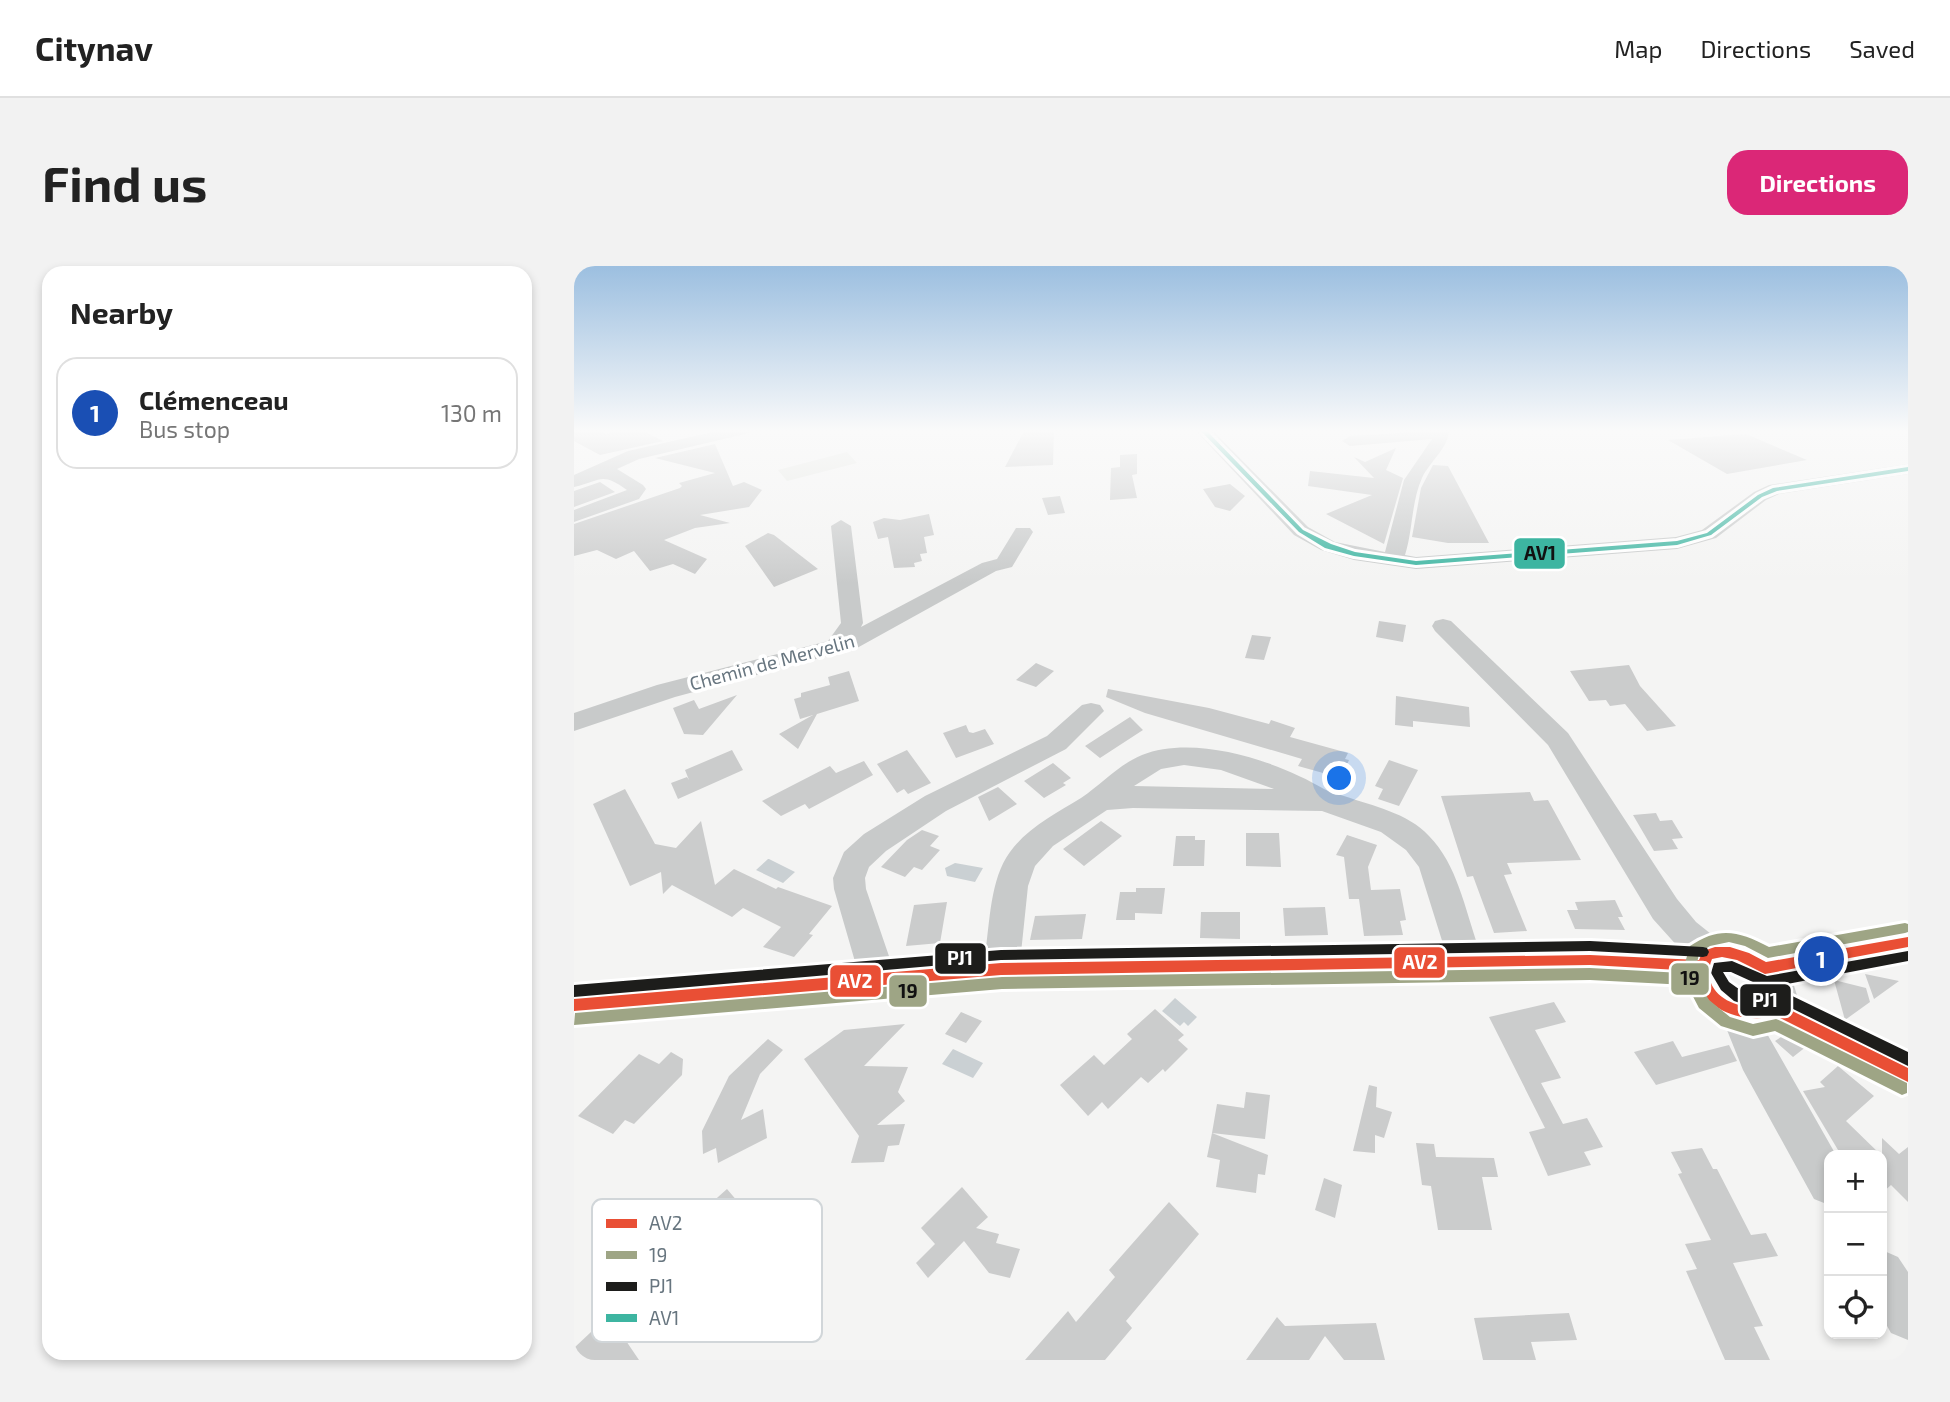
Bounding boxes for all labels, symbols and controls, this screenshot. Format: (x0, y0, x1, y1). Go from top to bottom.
text: Citynav (35, 28, 153, 68)
text: Map (1614, 34, 1662, 63)
text: Directions (1700, 34, 1811, 63)
text: Saved (1849, 34, 1915, 63)
button: Directions (1727, 150, 1908, 215)
text: Find us (42, 153, 207, 212)
text: Nearby (70, 294, 173, 330)
text: Clémenceau (139, 384, 289, 415)
text: 1 (90, 399, 100, 427)
text: 130 m (441, 399, 502, 427)
text: Bus stop (139, 415, 230, 443)
line badge: AV1 (1513, 537, 1566, 570)
text: AV1 (1524, 541, 1556, 564)
street label: Chemin de Mervelin (687, 628, 857, 695)
your location (1322, 761, 1356, 795)
pin: 1 (1798, 933, 1844, 985)
line badge: PJ1 (934, 942, 987, 975)
text: PJ1 (947, 946, 973, 969)
line badge: AV2 (1393, 946, 1446, 979)
text: AV2 (1403, 950, 1437, 973)
line badge: 19 (1670, 962, 1710, 996)
line badge: AV2 (829, 964, 882, 998)
text: 19 (1680, 966, 1700, 989)
text: AV2 (838, 969, 872, 992)
line badge: 19 (888, 974, 928, 1008)
text: 19 (898, 979, 918, 1002)
line badge: PJ1 (1739, 983, 1792, 1017)
text: PJ1 (1752, 988, 1778, 1011)
map controls (1824, 1150, 1887, 1339)
button: + (1824, 1150, 1887, 1213)
legend (592, 1199, 822, 1342)
text: AV2 (649, 1211, 682, 1234)
button: − (1824, 1213, 1887, 1276)
text: 19 (649, 1243, 667, 1266)
text: PJ1 (649, 1274, 673, 1297)
button: locate (1824, 1276, 1887, 1339)
text: AV1 (649, 1306, 679, 1329)

